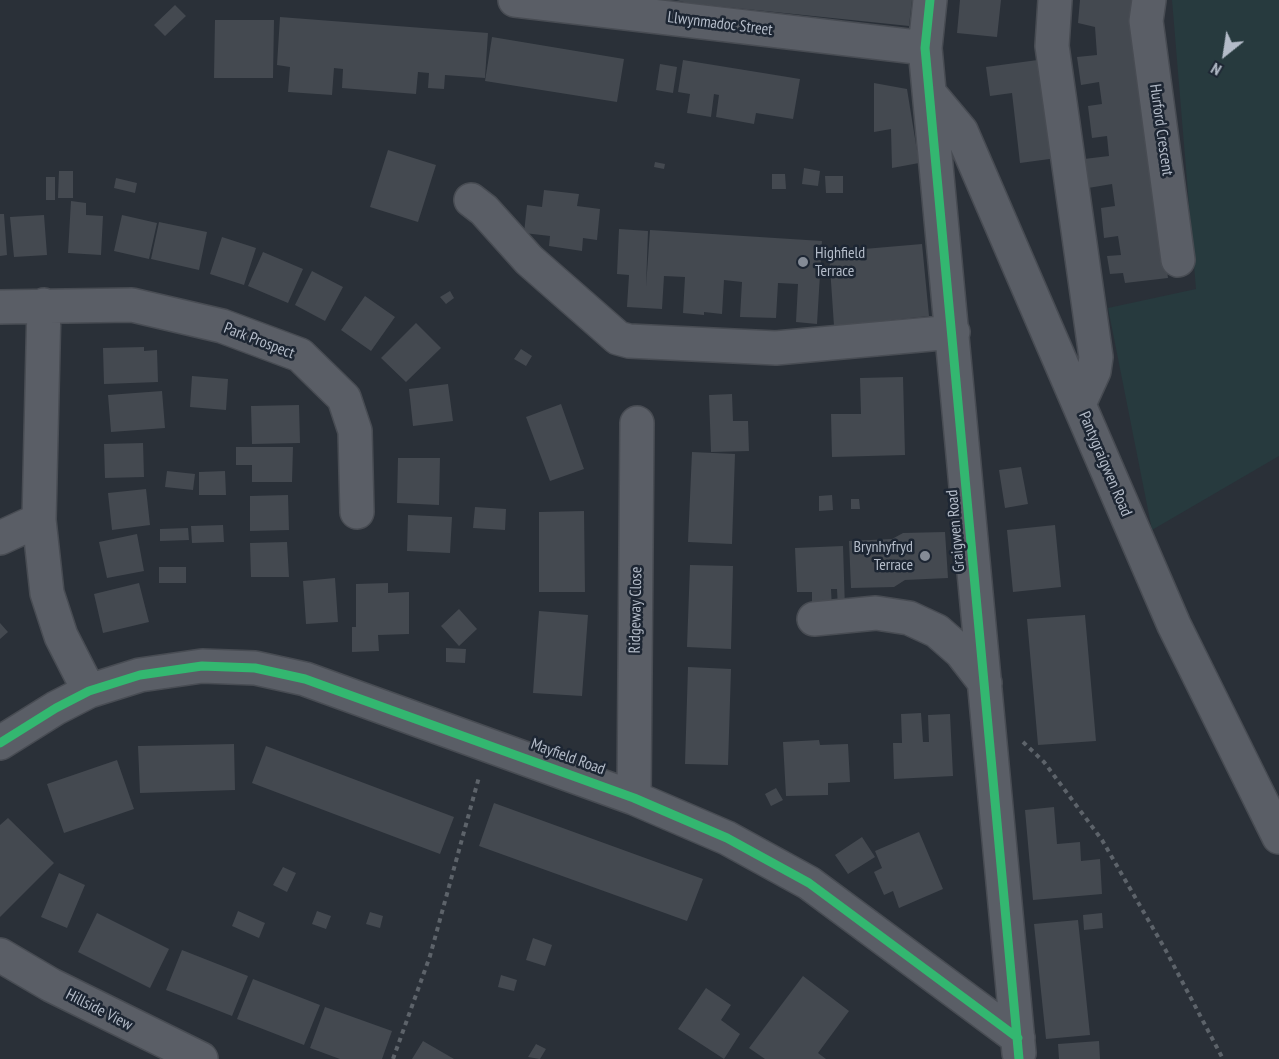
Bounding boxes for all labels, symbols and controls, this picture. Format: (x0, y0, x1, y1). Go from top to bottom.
street label: Llwynmadoc Street (666, 8, 774, 40)
north arrow (1195, 24, 1255, 84)
text: N (1207, 59, 1225, 80)
street label: Hurford Crescent (1145, 83, 1177, 177)
place label: Highfield Terrace (815, 243, 865, 281)
marker: Highfield Terrace (796, 255, 810, 269)
street label: Park Prospect (221, 319, 297, 363)
street label: Pantygraigwen Road (1074, 409, 1136, 519)
street label: Graigwen Road (943, 489, 969, 573)
place label: Brynhyfryd Terrace (854, 537, 913, 575)
marker: Brynhyfryd Terrace (918, 549, 932, 563)
street label: Ridgeway Close (626, 566, 646, 654)
street label: Mayfield Road (528, 735, 608, 779)
street label: Hillside View (63, 985, 135, 1035)

